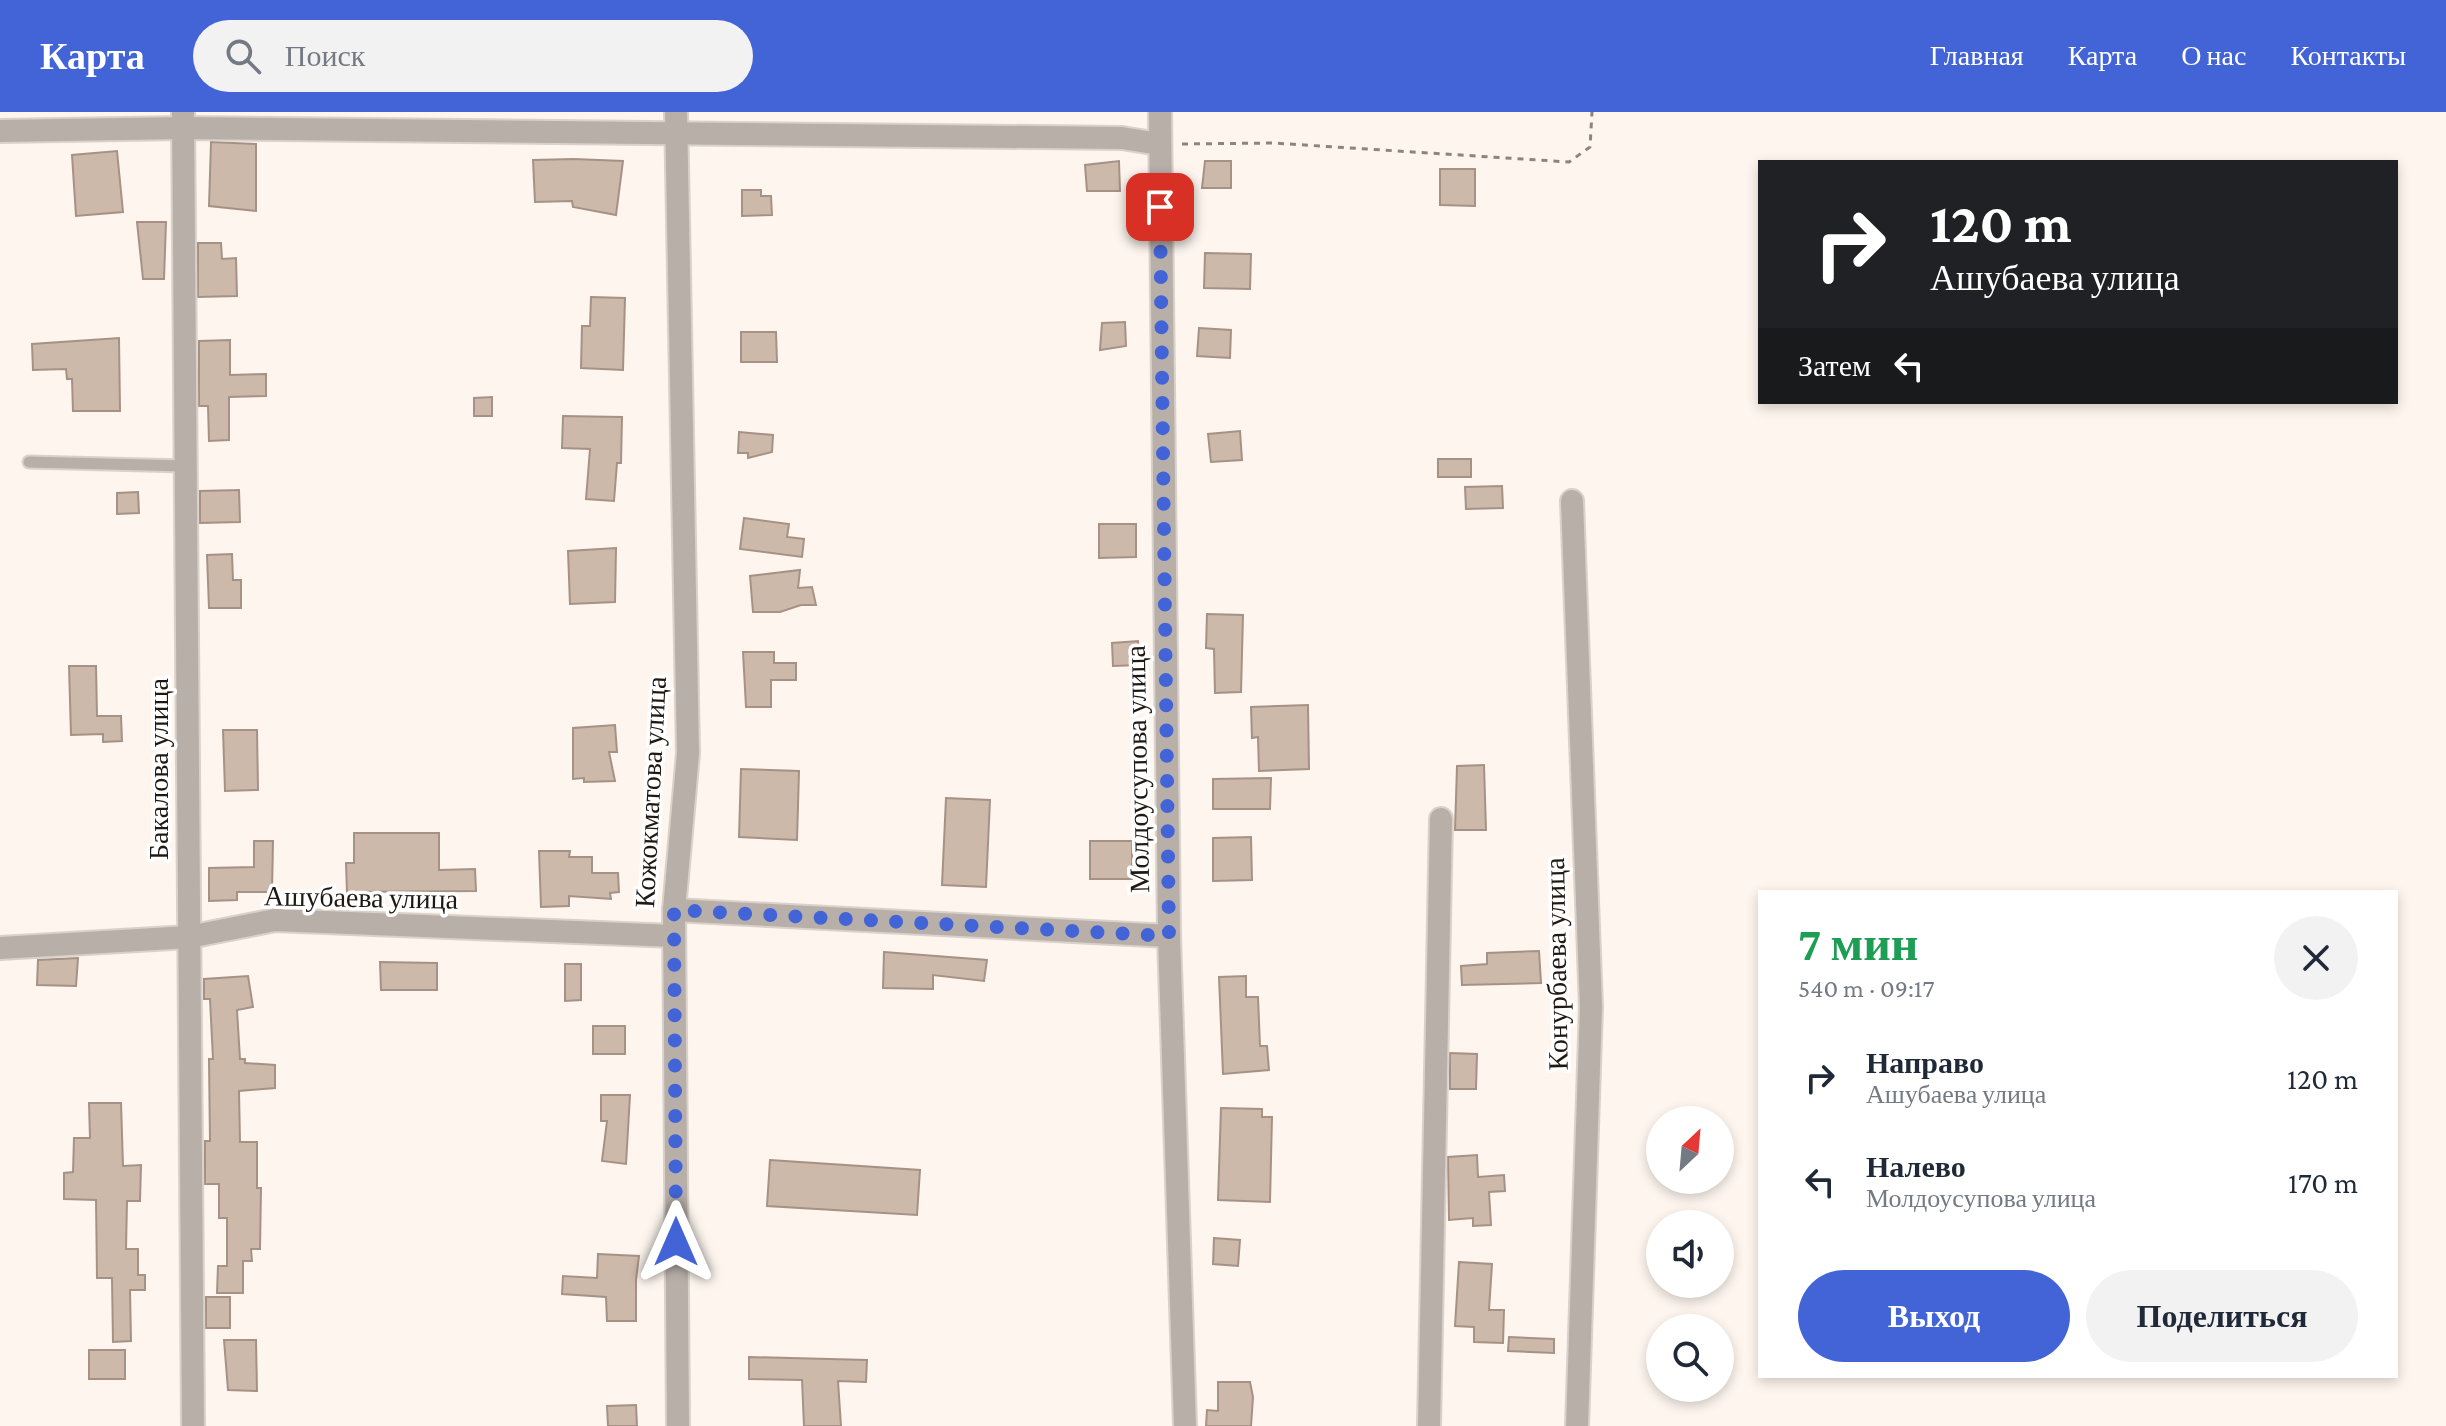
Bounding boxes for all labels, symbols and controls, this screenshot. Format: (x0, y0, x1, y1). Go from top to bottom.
search box (193, 20, 753, 92)
icon: search (221, 34, 265, 78)
text: Карта (40, 35, 145, 77)
text: Поиск (285, 39, 365, 72)
text: Главная (1930, 40, 2024, 71)
text: Карта (2068, 40, 2137, 71)
text: О нас (2181, 40, 2246, 71)
text: Контакты (2290, 40, 2406, 71)
pin (1126, 173, 1194, 241)
icon: arrive (1138, 185, 1182, 229)
icon: right (1798, 192, 1902, 296)
text: 120 m (1930, 192, 2072, 254)
text: Ашубаева улица (1930, 258, 2180, 298)
icon: left (1887, 344, 1931, 388)
text: Затем (1798, 349, 1871, 382)
street label: Молдоусупова улица (1120, 644, 1155, 893)
street label: Кожокматова улица (629, 675, 672, 908)
street label: Бакалова улица (143, 677, 174, 860)
street label: Конурбаева улица (1539, 857, 1574, 1071)
street label: Ашубаева улица (264, 880, 459, 915)
button: close (2274, 916, 2358, 1000)
text: 7 мин (1798, 917, 1919, 970)
text: 540 m · 09:17 (1798, 974, 1934, 1003)
text: Направо (1866, 1046, 1984, 1079)
icon: right (1798, 1056, 1842, 1100)
text: 120 m (2287, 1062, 2358, 1095)
text: Ашубаева улица (1866, 1080, 2046, 1109)
north arrow (1646, 1106, 1734, 1194)
map controls (1646, 1106, 1734, 1402)
text: Налево (1866, 1150, 1966, 1183)
icon: left (1798, 1160, 1842, 1204)
text: 170 m (2288, 1166, 2358, 1199)
text: Молдоусупова улица (1866, 1184, 2096, 1213)
position arrow (634, 1200, 718, 1284)
button: sound (1646, 1210, 1734, 1298)
button: Выход (1798, 1270, 2070, 1362)
button: Поделиться (2086, 1270, 2358, 1362)
button: search (1646, 1314, 1734, 1402)

